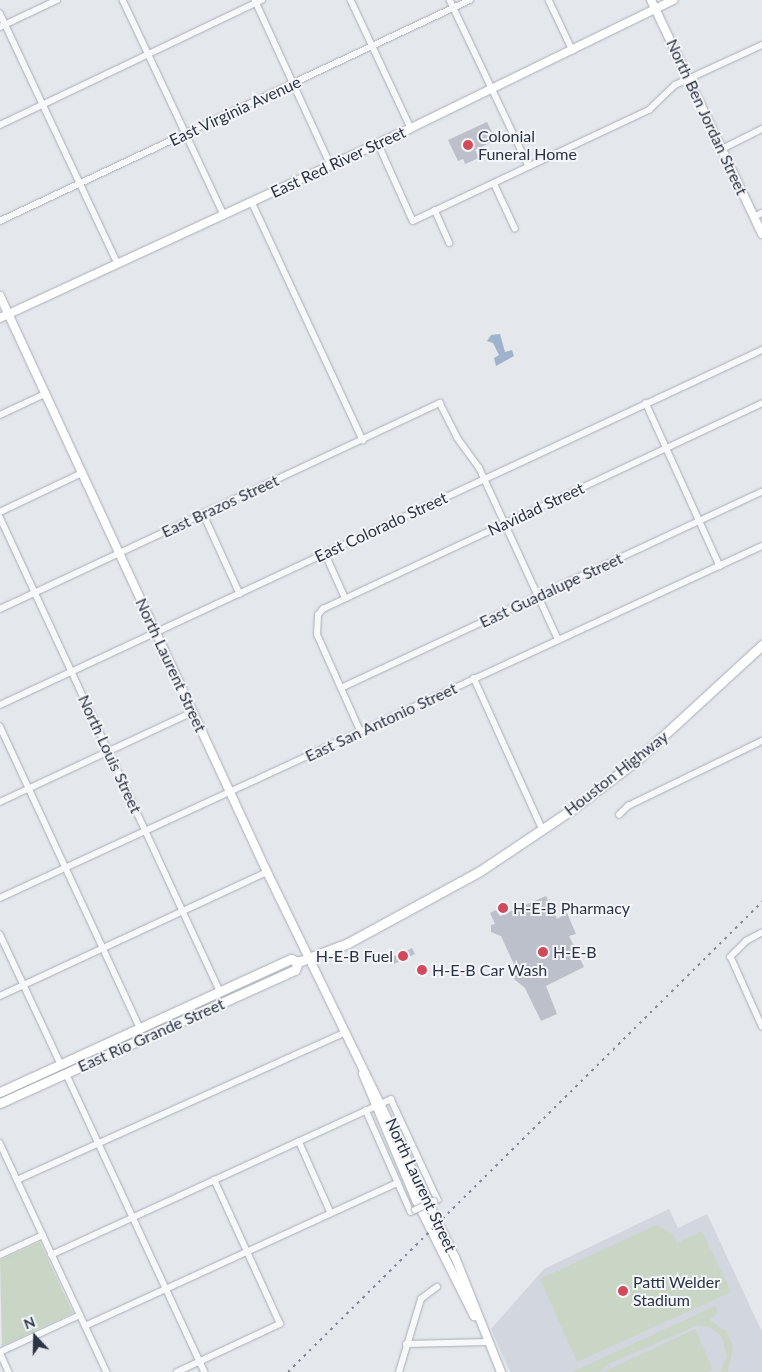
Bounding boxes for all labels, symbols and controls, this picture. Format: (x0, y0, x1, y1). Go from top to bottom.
street label: North Ben Jordan Street (662, 36, 752, 198)
street label: East Virginia Avenue (166, 72, 304, 150)
street label: East Red River Street (267, 122, 409, 202)
place label: Colonial Funeral Home (478, 126, 577, 164)
marker: Colonial Funeral Home (462, 139, 474, 151)
street label: East Brazos Street (158, 470, 282, 542)
street label: Navidad Street (485, 478, 587, 540)
street label: East Colorado Street (312, 488, 450, 566)
street label: East Guadalupe Street (476, 548, 626, 632)
street label: North Laurent Street (132, 595, 210, 735)
street label: East San Antonio Street (302, 678, 460, 766)
street label: North Louis Street (74, 692, 146, 816)
street label: Houston Highway (560, 727, 672, 819)
place label: H-E-B Pharmacy (513, 898, 630, 918)
marker: H-E-B Pharmacy (497, 902, 509, 914)
place label: H-E-B (553, 942, 597, 962)
place label: H-E-B Fuel (316, 946, 393, 966)
marker: H-E-B (537, 946, 549, 958)
marker: H-E-B Fuel (397, 950, 409, 962)
place label: H-E-B Car Wash (432, 960, 548, 980)
marker: H-E-B Car Wash (416, 964, 428, 976)
street label: East Rio Grande Street (75, 994, 227, 1076)
street label: North Laurent Street (382, 1115, 460, 1255)
place label: Patti Welder Stadium (633, 1272, 720, 1310)
marker: Patti Welder Stadium (617, 1285, 629, 1297)
north arrow (10, 1312, 60, 1362)
text: N (21, 1313, 38, 1332)

